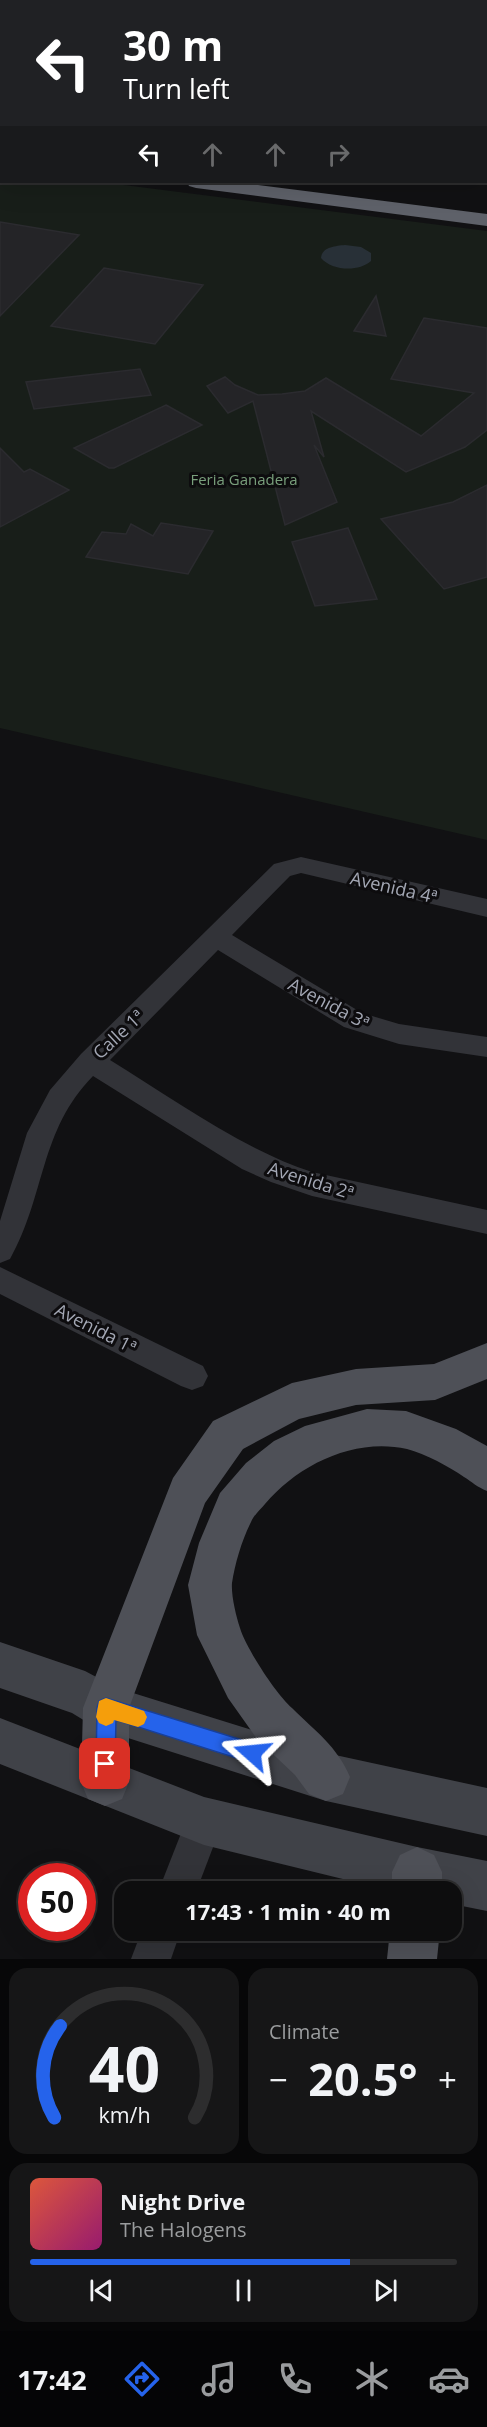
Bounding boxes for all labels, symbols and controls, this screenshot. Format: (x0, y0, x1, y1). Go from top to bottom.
text: 30 m (123, 16, 223, 73)
icon: left (24, 24, 102, 102)
text: Turn left (123, 70, 230, 107)
icon: left (133, 138, 166, 171)
icon: ahead (196, 138, 229, 171)
icon: ahead (259, 138, 292, 171)
icon: right (322, 138, 355, 171)
park label: Feria Ganadera (190, 469, 298, 489)
street label: Avenida 4ª (348, 865, 440, 909)
street label: Avenida 3ª (284, 972, 374, 1034)
street label: Calle 1ª (87, 1004, 149, 1064)
street label: Avenida 2ª (265, 1156, 357, 1204)
street label: Avenida 1ª (51, 1297, 141, 1359)
position arrow (220, 1721, 284, 1785)
pin (79, 1738, 130, 1789)
icon: arrive (88, 1747, 121, 1780)
speed limit sign: 50 (18, 1863, 96, 1941)
text: 17:43 · 1 min · 40 m (185, 1896, 391, 1926)
text: Climate (269, 2018, 340, 2045)
text: 40 (88, 2025, 160, 2110)
text: 20.5° (308, 2048, 418, 2109)
text: − (269, 2057, 288, 2102)
text: + (438, 2057, 457, 2102)
text: km/h (98, 2100, 150, 2129)
text: Night Drive (120, 2186, 245, 2216)
text: The Halogens (120, 2216, 247, 2243)
icon: previous (85, 2274, 118, 2307)
icon: pause (227, 2274, 260, 2307)
icon: next (369, 2274, 402, 2307)
icon: directions (121, 2358, 163, 2400)
icon: music (198, 2358, 240, 2400)
icon: phone (274, 2358, 316, 2400)
icon: climate (351, 2358, 393, 2400)
icon: car (428, 2358, 470, 2400)
text: 17:42 (17, 2361, 87, 2398)

